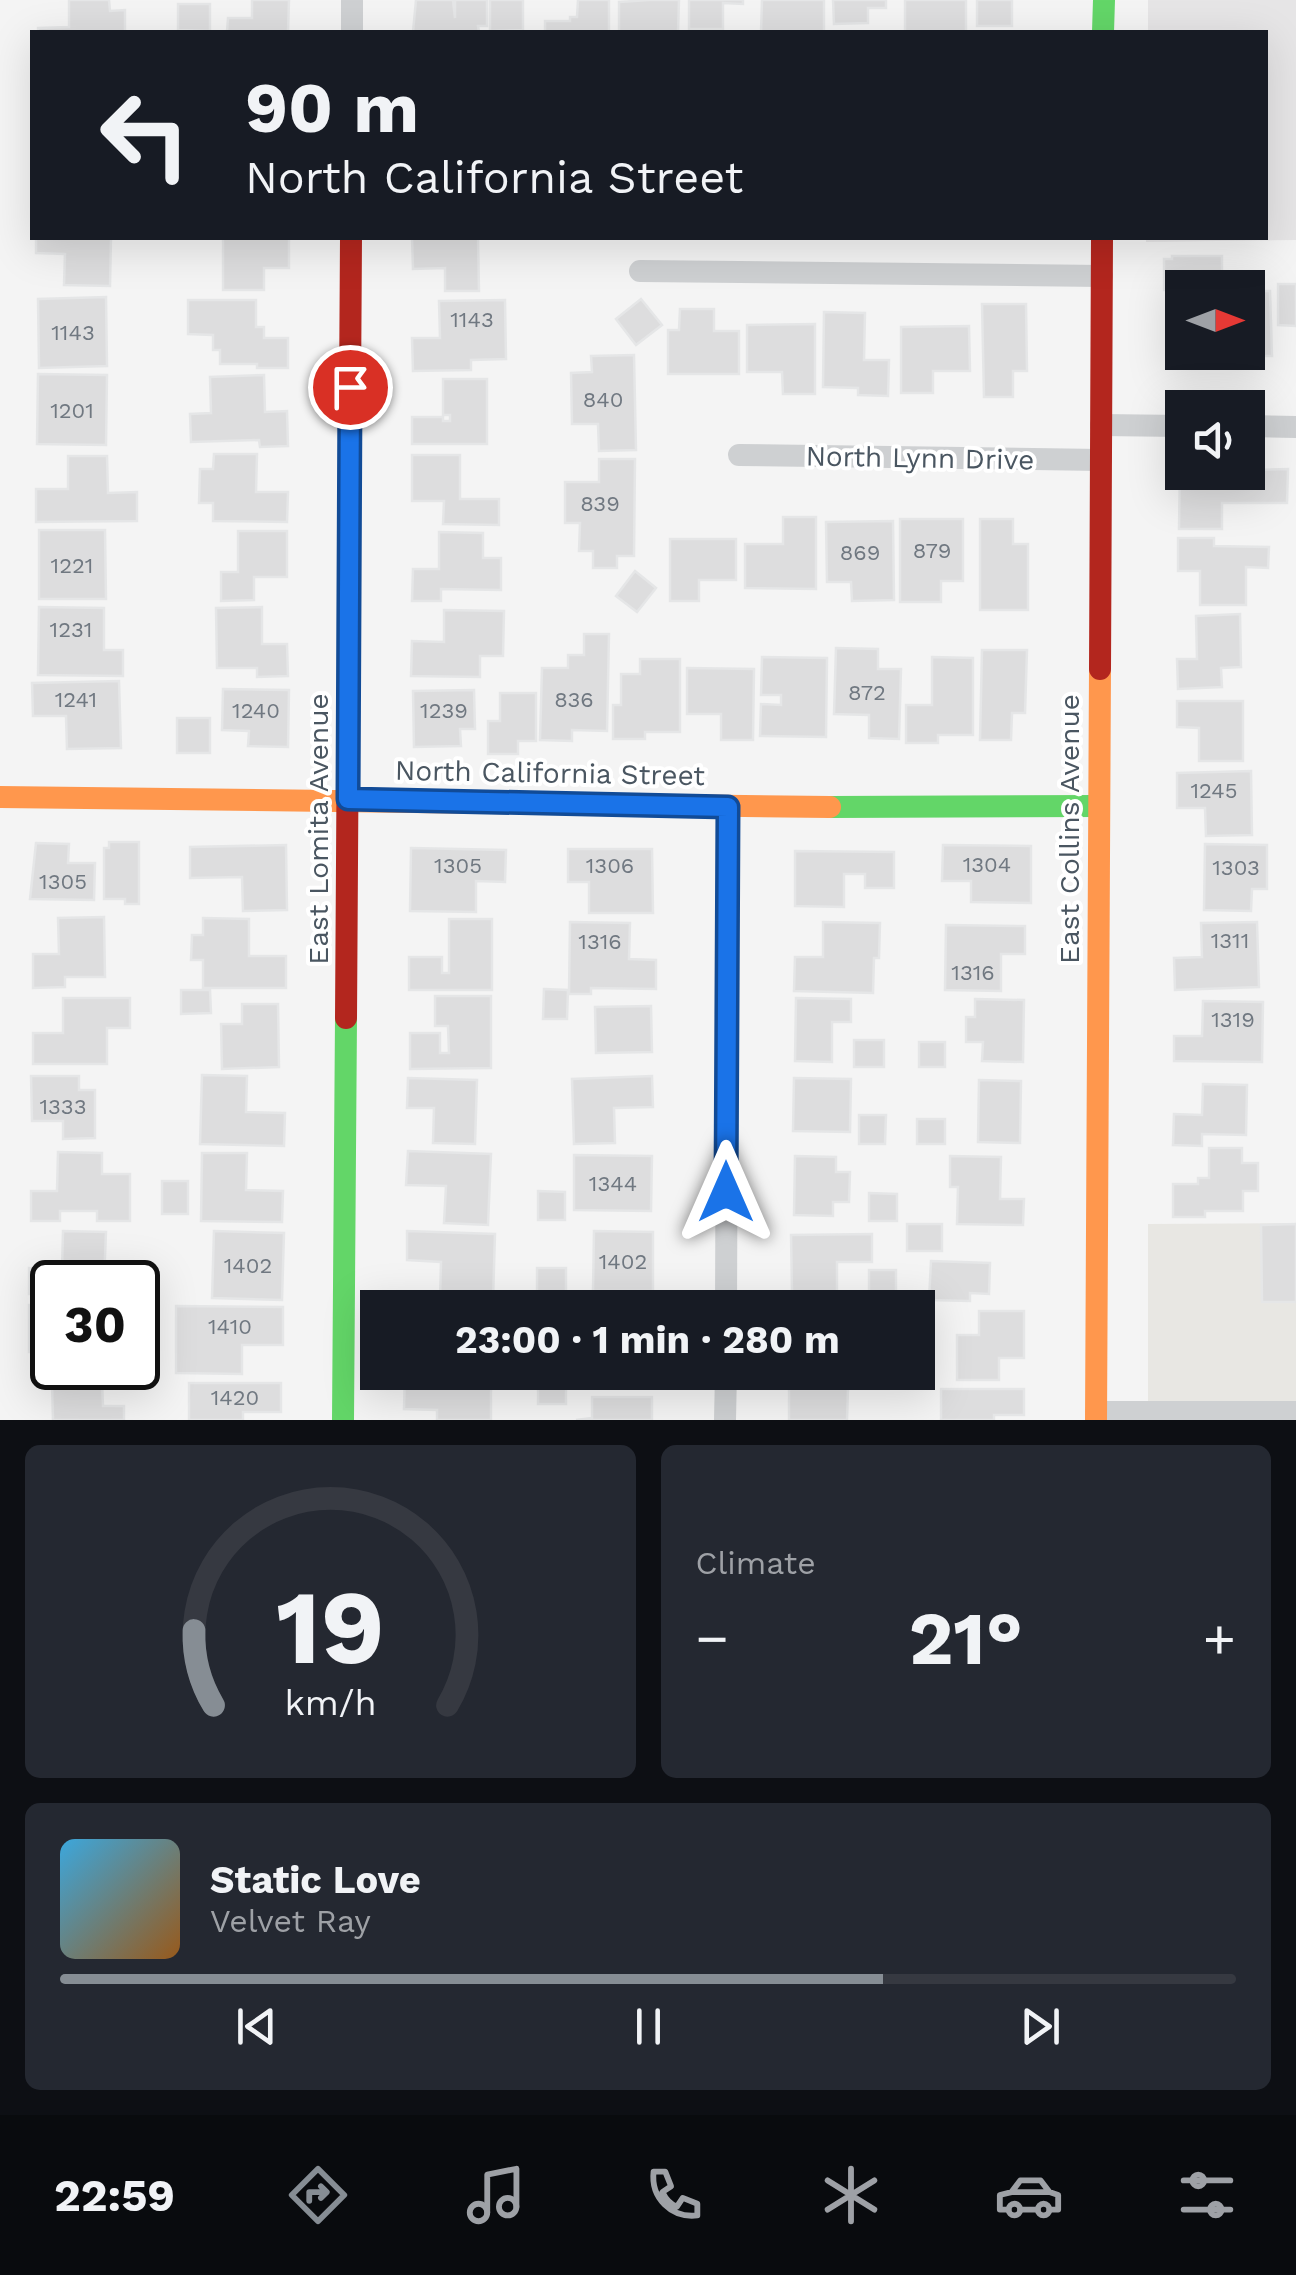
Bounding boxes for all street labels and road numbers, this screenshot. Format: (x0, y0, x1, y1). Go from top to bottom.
street label: North Lynn Drive (805, 440, 1035, 476)
street label: East Lomita Avenue (302, 693, 335, 965)
street label: East Collins Avenue (1053, 694, 1086, 964)
street label: North California Street (395, 754, 706, 792)

